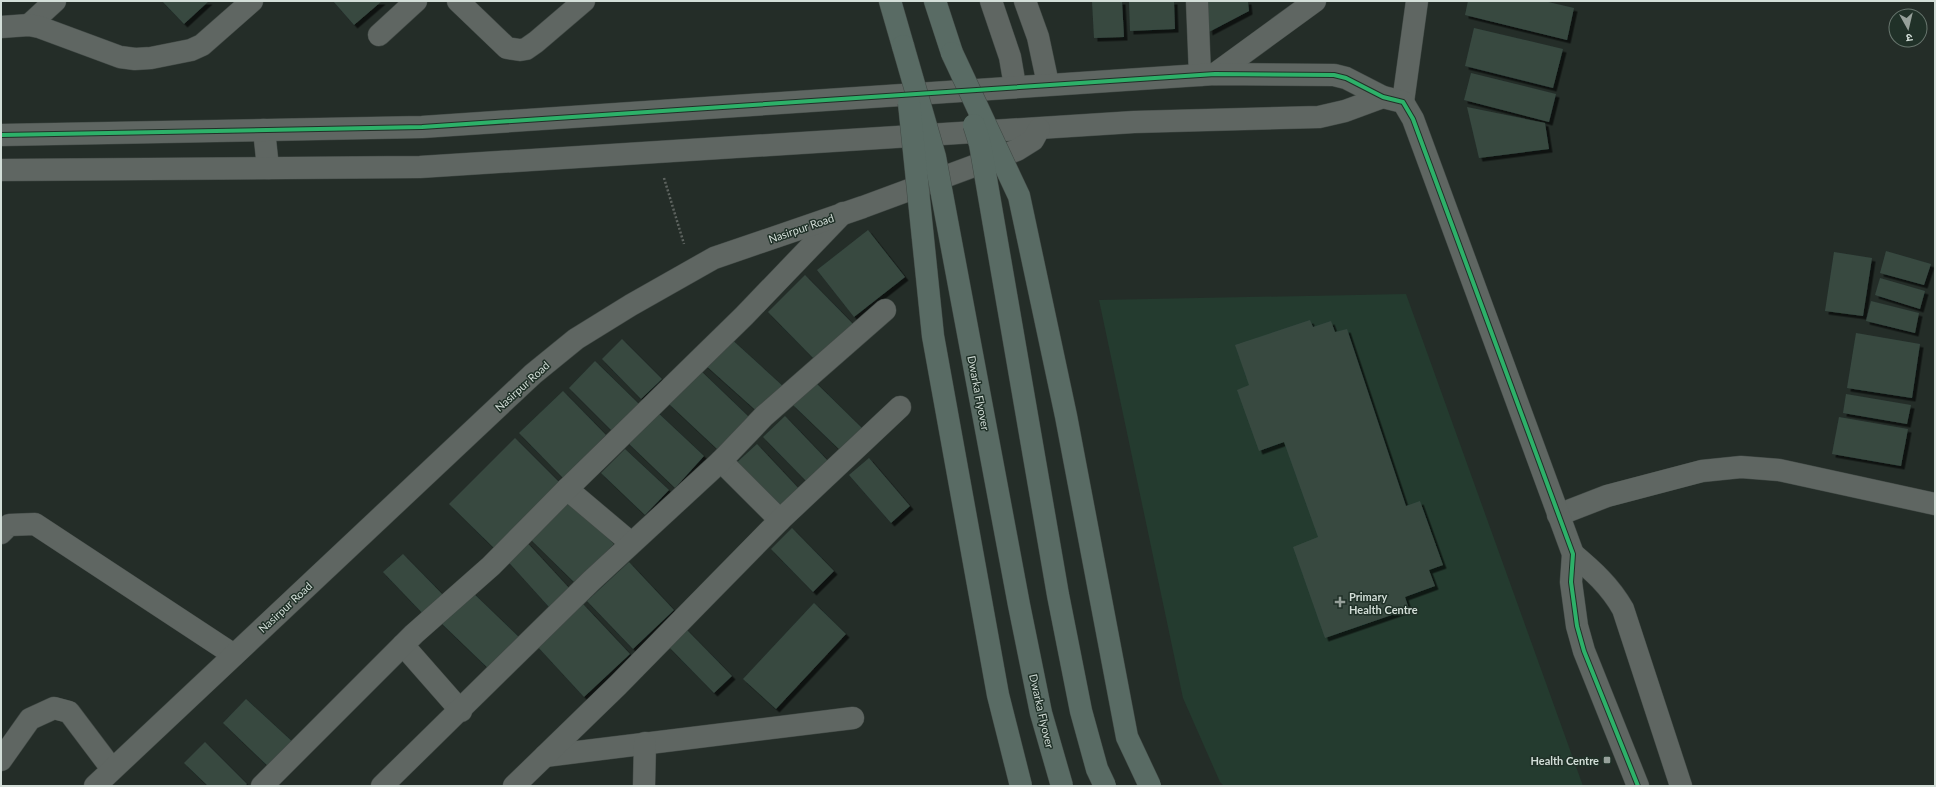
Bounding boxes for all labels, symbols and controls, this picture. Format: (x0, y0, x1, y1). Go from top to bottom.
north arrow (1888, 8, 1928, 48)
text: उ (1905, 32, 1914, 45)
street label: Nasirpur Road (767, 211, 835, 245)
street label: Dwarka Flyover (965, 354, 993, 432)
street label: Nasirpur Road (492, 358, 552, 414)
street label: Nasirpur Road (256, 579, 314, 635)
place label: Primary Health Centre (1349, 590, 1418, 616)
marker: Primary Health Centre (1334, 596, 1346, 608)
street label: Dwarka Flyover (1027, 673, 1057, 749)
place label: Health Centre (1530, 754, 1599, 767)
marker: Health Centre (1602, 755, 1612, 765)

